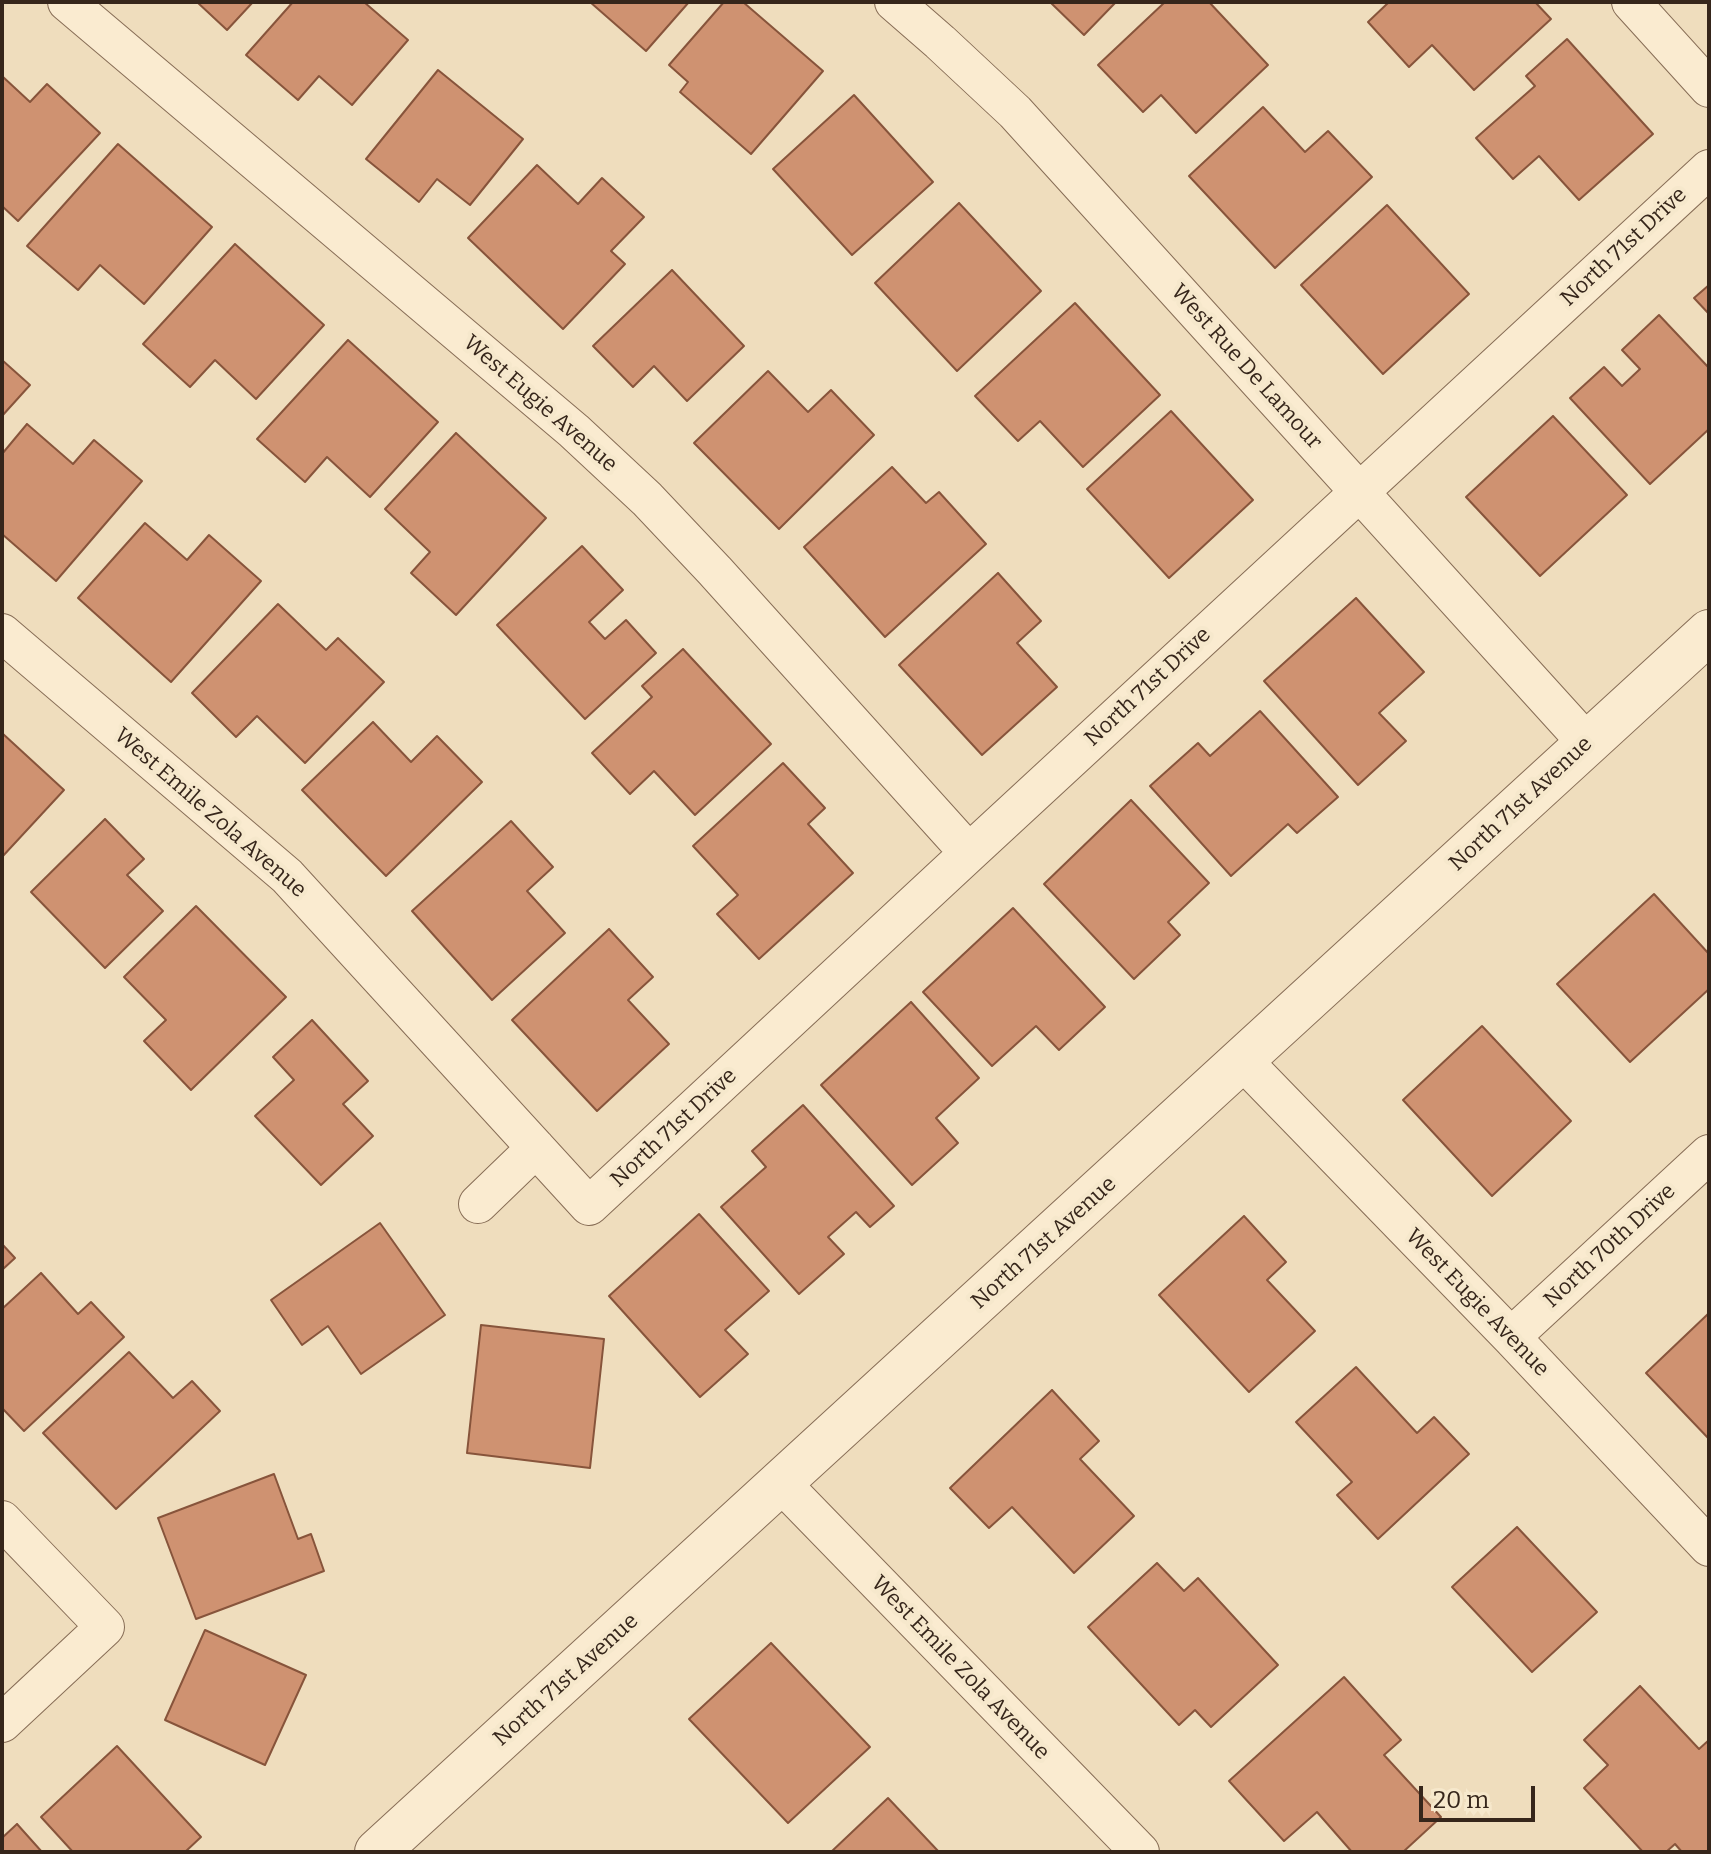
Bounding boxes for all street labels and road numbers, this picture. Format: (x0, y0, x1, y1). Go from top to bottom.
street label: North 71st Drive (1556, 182, 1692, 312)
street label: West Rue De Lamour (1165, 279, 1327, 455)
street label: West Eugie Avenue (458, 330, 622, 478)
street label: North 71st Drive (1080, 622, 1216, 752)
street label: West Emile Zola Avenue (109, 723, 311, 903)
street label: North 71st Avenue (1444, 731, 1598, 877)
street label: North 71st Drive (606, 1063, 742, 1193)
street label: North 71st Avenue (966, 1171, 1122, 1315)
street label: North 70th Drive (1539, 1178, 1681, 1314)
street label: West Eugie Avenue (1400, 1224, 1554, 1382)
street label: West Emile Zola Avenue (865, 1571, 1055, 1765)
street label: North 71st Avenue (488, 1608, 644, 1752)

